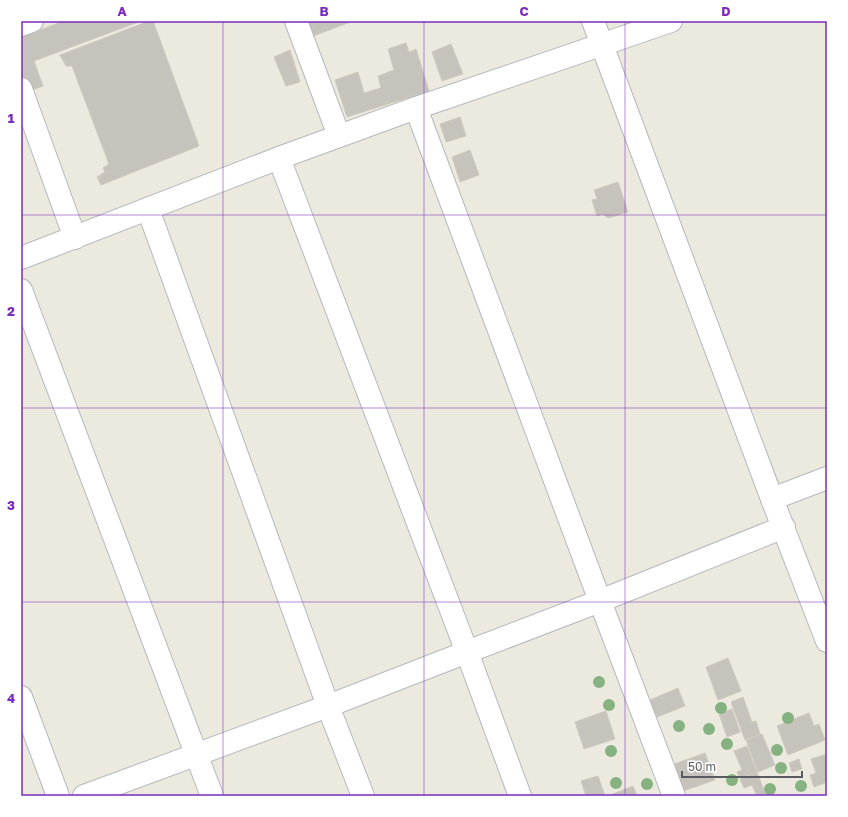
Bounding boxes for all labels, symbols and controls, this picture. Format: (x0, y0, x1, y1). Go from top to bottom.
text: A (117, 3, 127, 19)
text: B (319, 3, 329, 19)
text: C (519, 3, 529, 19)
text: D (721, 3, 731, 19)
text: 1 (8, 110, 15, 126)
text: 2 (7, 303, 15, 319)
text: 3 (7, 497, 15, 513)
text: 4 (7, 690, 15, 706)
scale bar (682, 753, 802, 779)
text: 50 m (688, 759, 716, 774)

